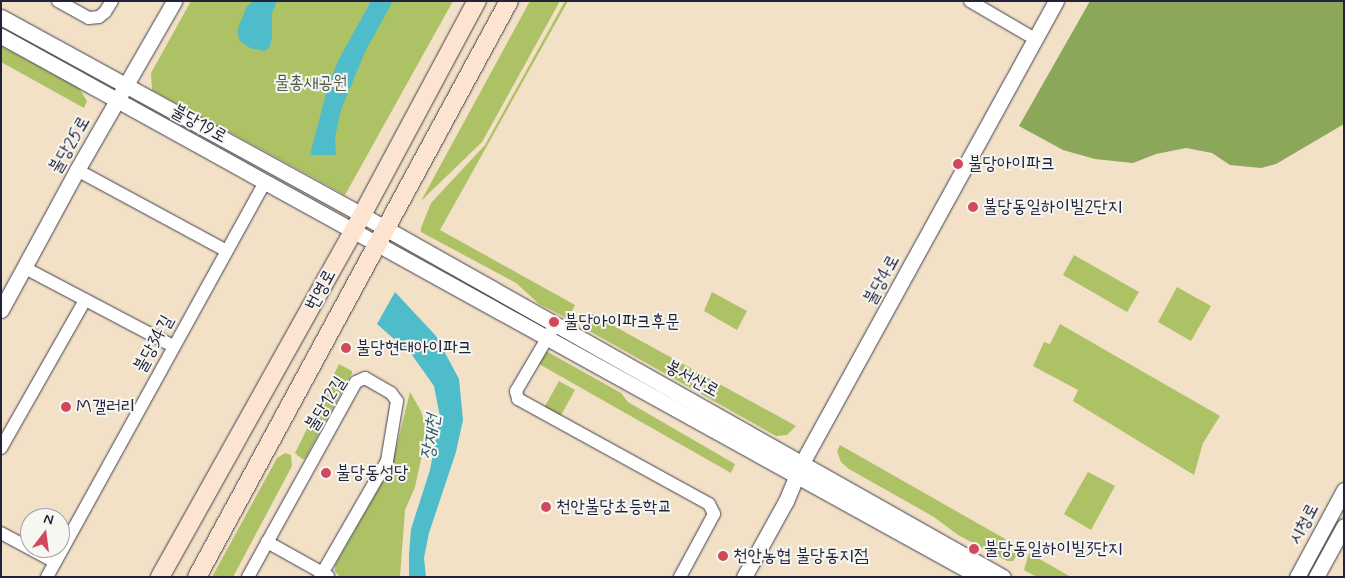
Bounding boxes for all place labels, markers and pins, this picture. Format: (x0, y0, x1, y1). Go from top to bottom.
place label: 불당아이파크 (968, 153, 1055, 175)
marker: 불당아이파크 (952, 158, 964, 170)
place label: 불당동일하이빌2단지 (983, 196, 1122, 218)
marker: 불당동일하이빌2단지 (967, 201, 979, 213)
place label: 불당아이파크후문 (564, 311, 680, 333)
marker: 불당아이파크후문 (548, 316, 560, 328)
place label: 불당현대아이파크 (356, 337, 472, 359)
marker: 불당현대아이파크 (340, 342, 352, 354)
place label: M갤러리 (76, 396, 135, 418)
marker: M갤러리 (60, 401, 72, 413)
place label: 불당동성당 (336, 462, 408, 484)
marker: 불당동성당 (320, 467, 332, 479)
place label: 천안불당초등학교 (556, 496, 672, 518)
marker: 천안불당초등학교 (540, 501, 552, 513)
place label: 불당동일하이빌3단지 (984, 538, 1122, 560)
marker: 불당동일하이빌3단지 (968, 543, 980, 555)
place label: 천안농협 불당동지점 (733, 545, 868, 567)
marker: 천안농협 불당동지점 (717, 550, 729, 562)

